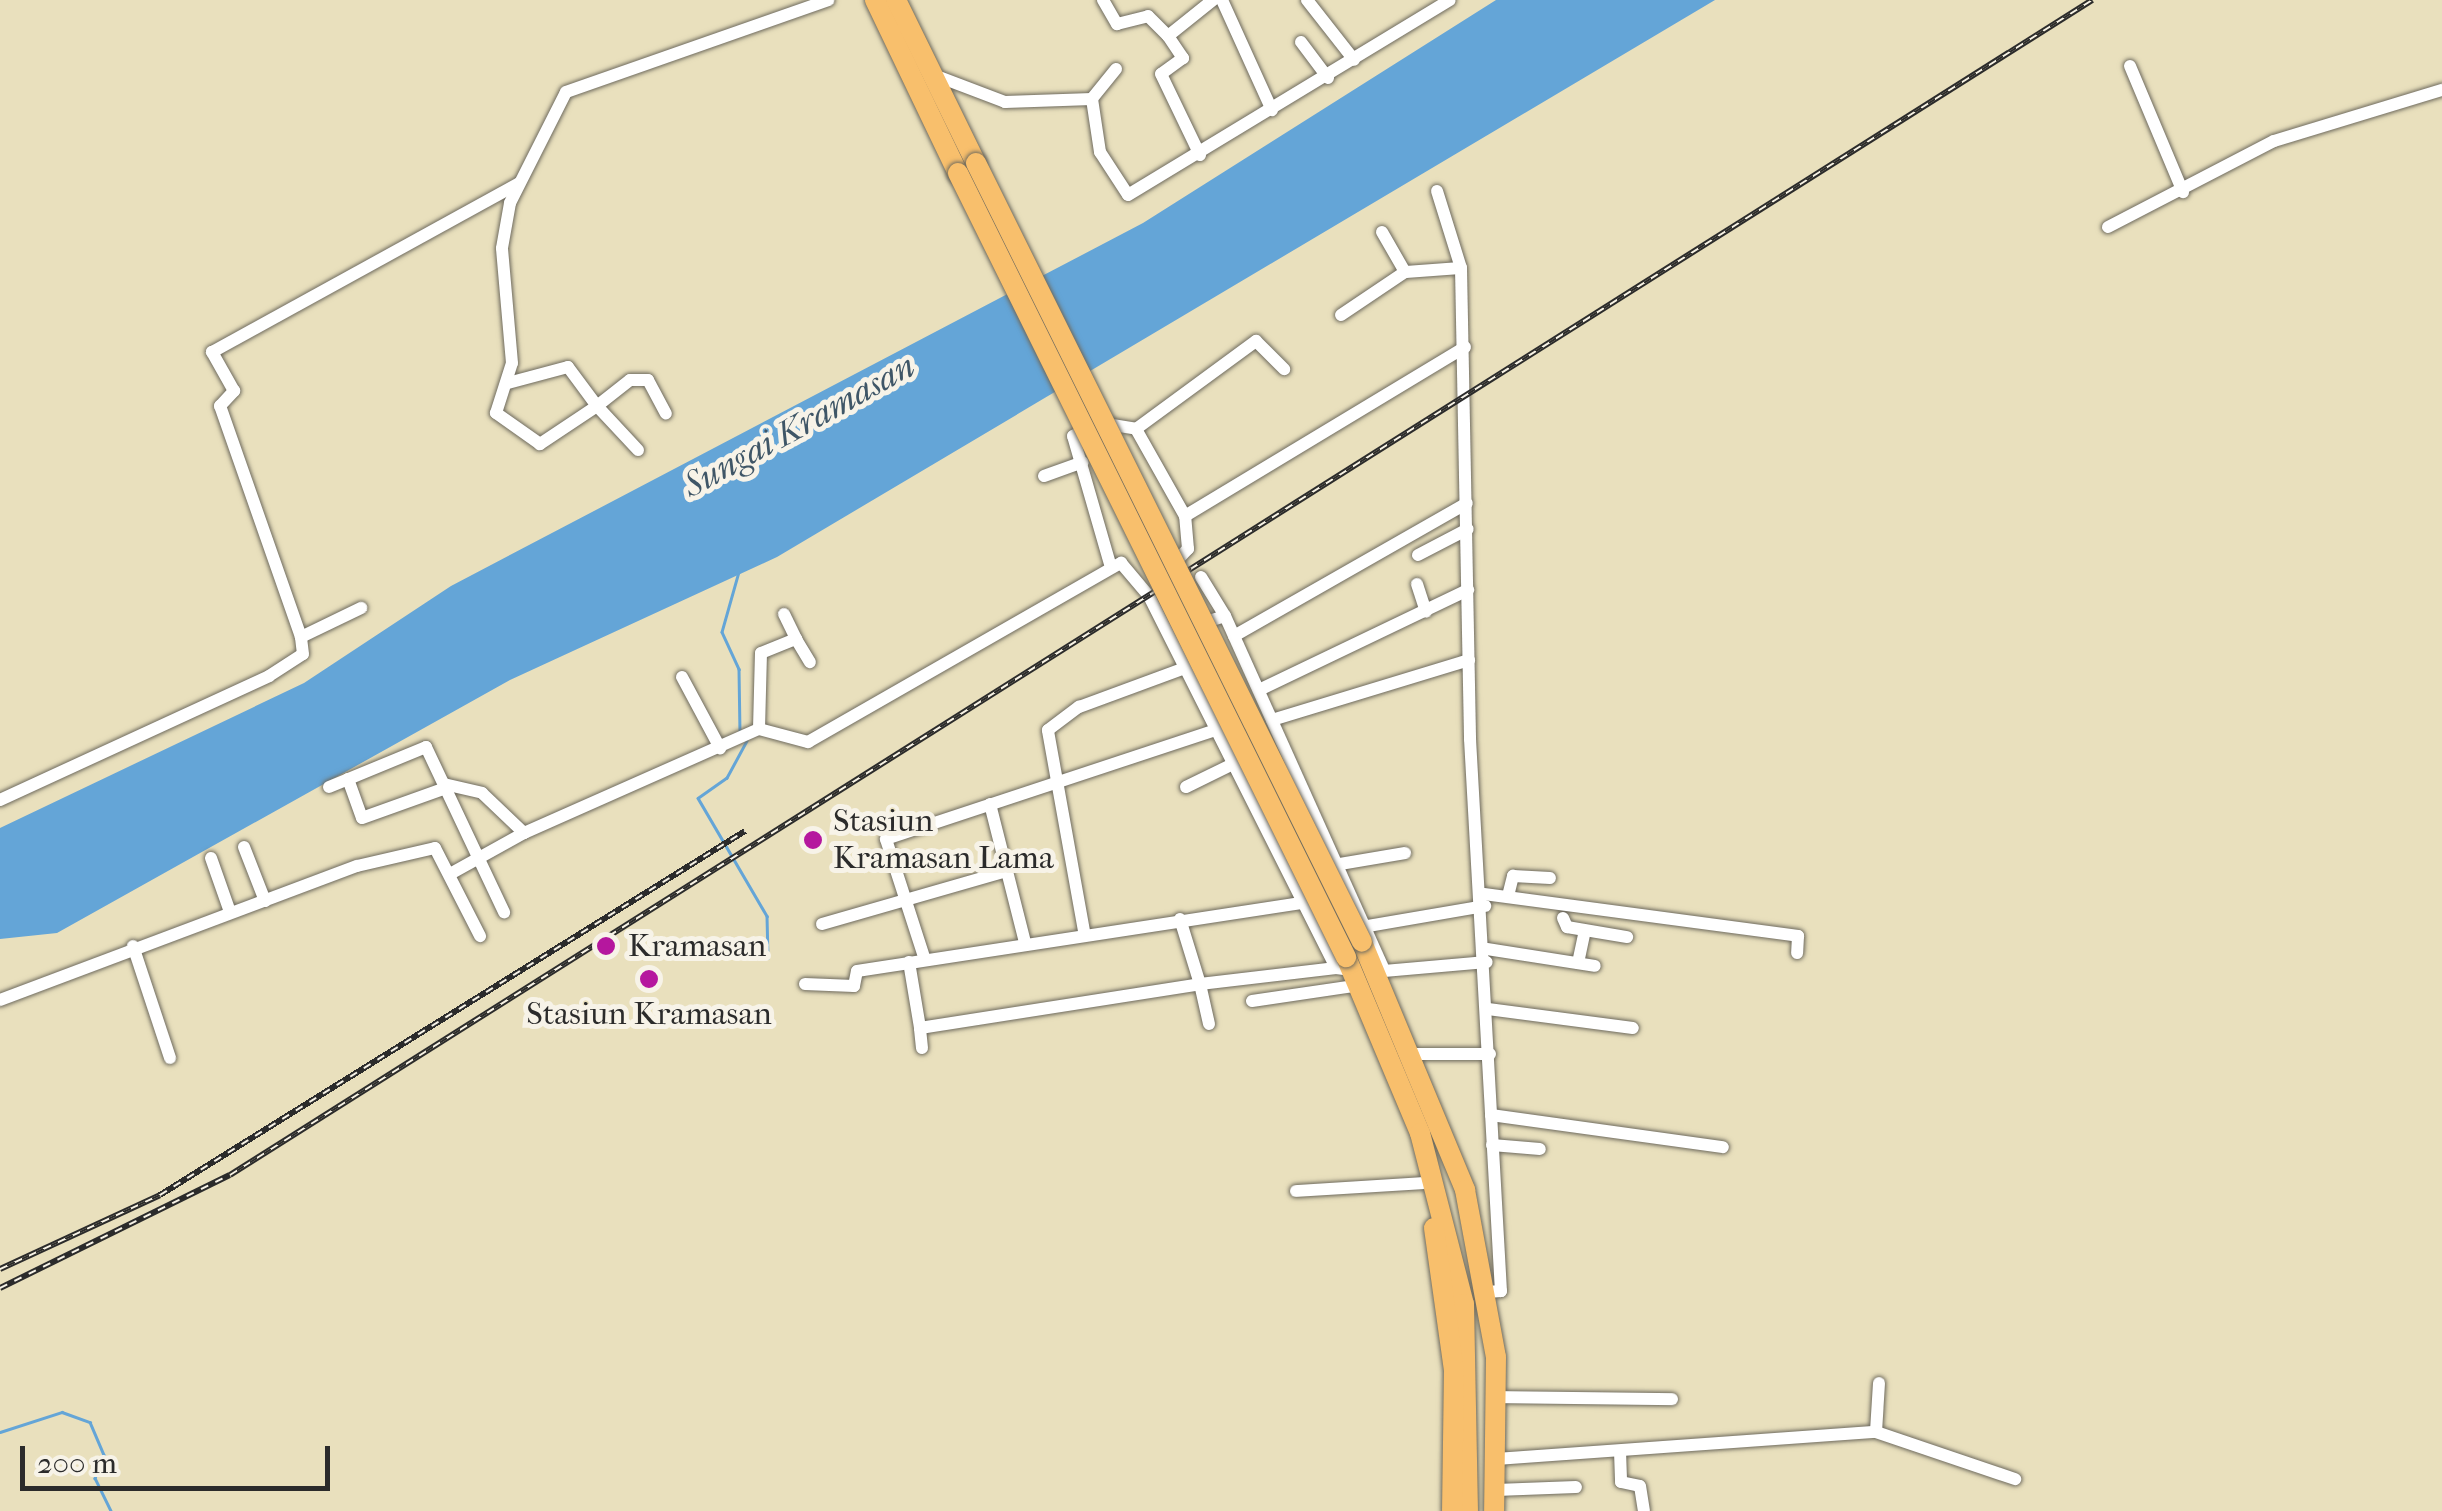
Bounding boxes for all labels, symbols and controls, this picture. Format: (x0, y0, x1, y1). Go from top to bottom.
water label: Sungai Kramasan (676, 345, 922, 507)
place label: Stasiun Kramasan Lama (833, 803, 1054, 878)
marker: Stasiun Kramasan Lama (802, 829, 824, 851)
place label: Kramasan (628, 927, 766, 965)
marker: Kramasan (593, 933, 619, 959)
marker: Stasiun Kramasan (638, 968, 660, 990)
place label: Stasiun Kramasan (526, 995, 772, 1033)
scale bar (25, 1426, 335, 1488)
text: 200 m (37, 1446, 117, 1481)

